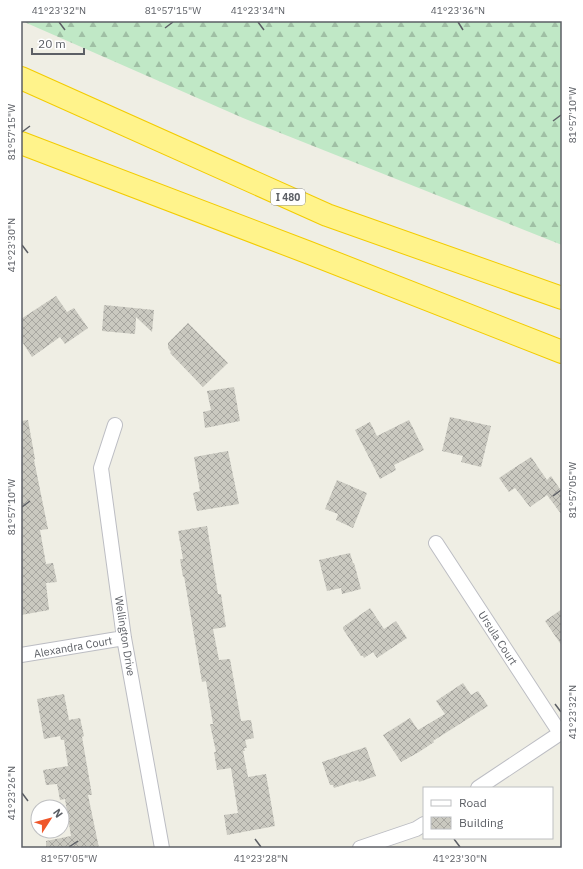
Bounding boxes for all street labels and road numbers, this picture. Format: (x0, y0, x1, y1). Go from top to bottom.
road number: I 480 (271, 189, 305, 205)
street label: Wellington Drive (112, 595, 138, 677)
street label: Ursula Court (475, 608, 521, 668)
street label: Alexandra Court (33, 633, 114, 661)

